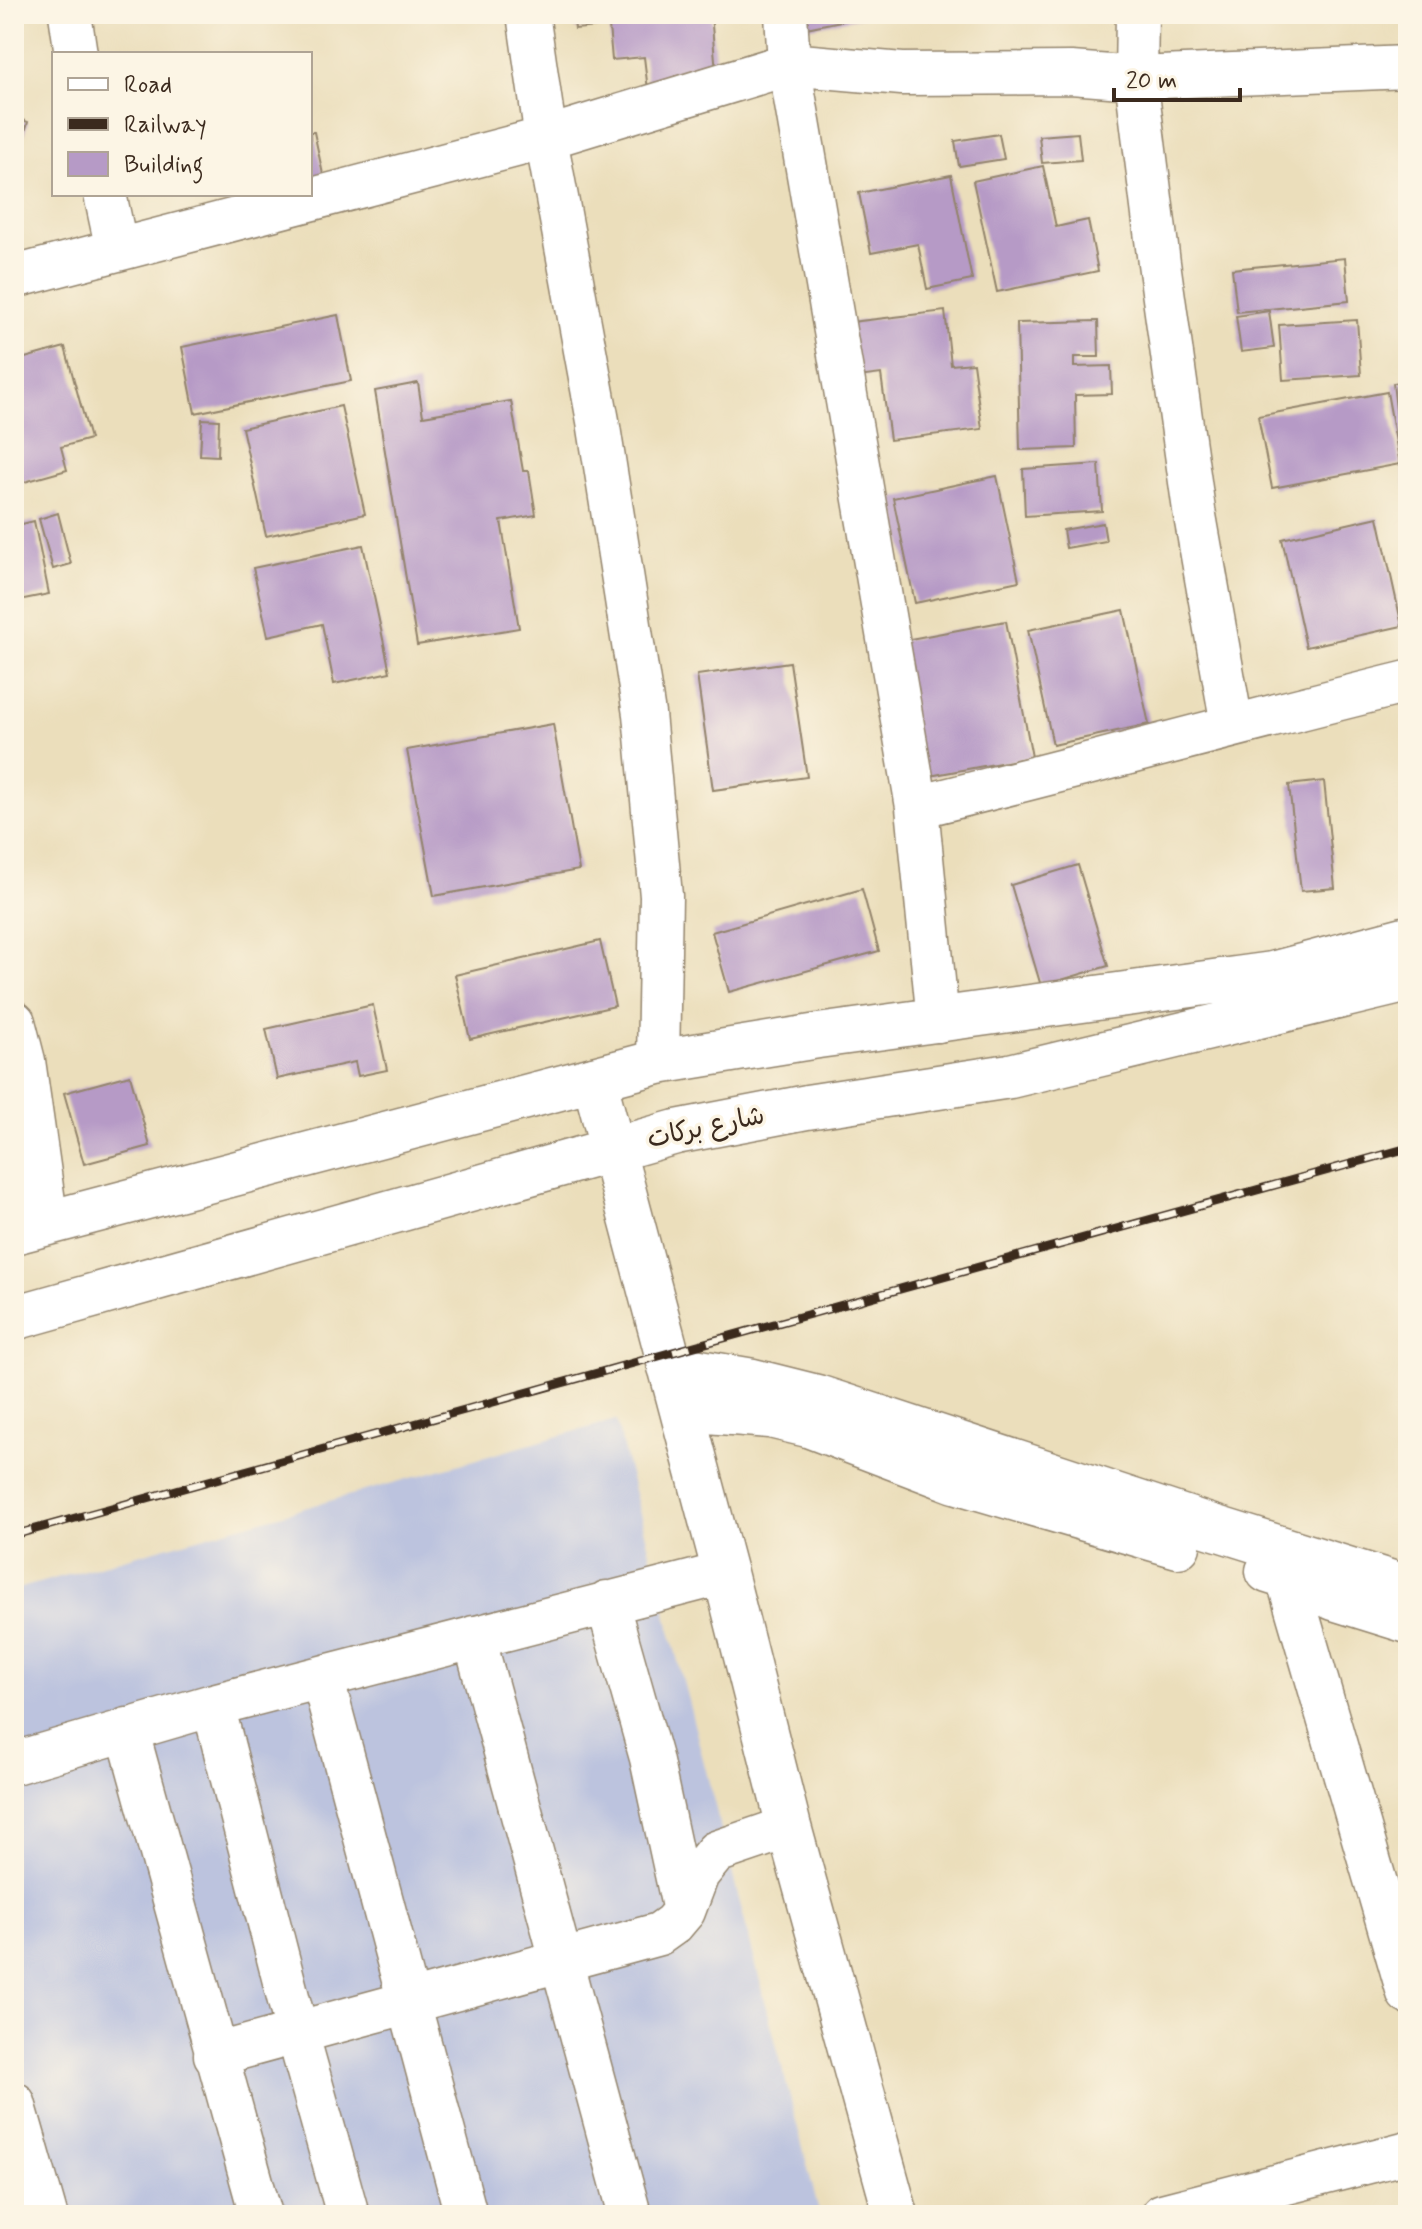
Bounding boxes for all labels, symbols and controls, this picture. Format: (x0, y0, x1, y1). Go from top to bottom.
legend (52, 52, 312, 196)
scale bar (1114, 52, 1240, 102)
text: 20 m (1126, 66, 1177, 97)
text: Road (124, 70, 172, 101)
text: Railway (124, 110, 207, 141)
text: Building (124, 150, 204, 184)
street label: شارع بركات (644, 1099, 768, 1157)

